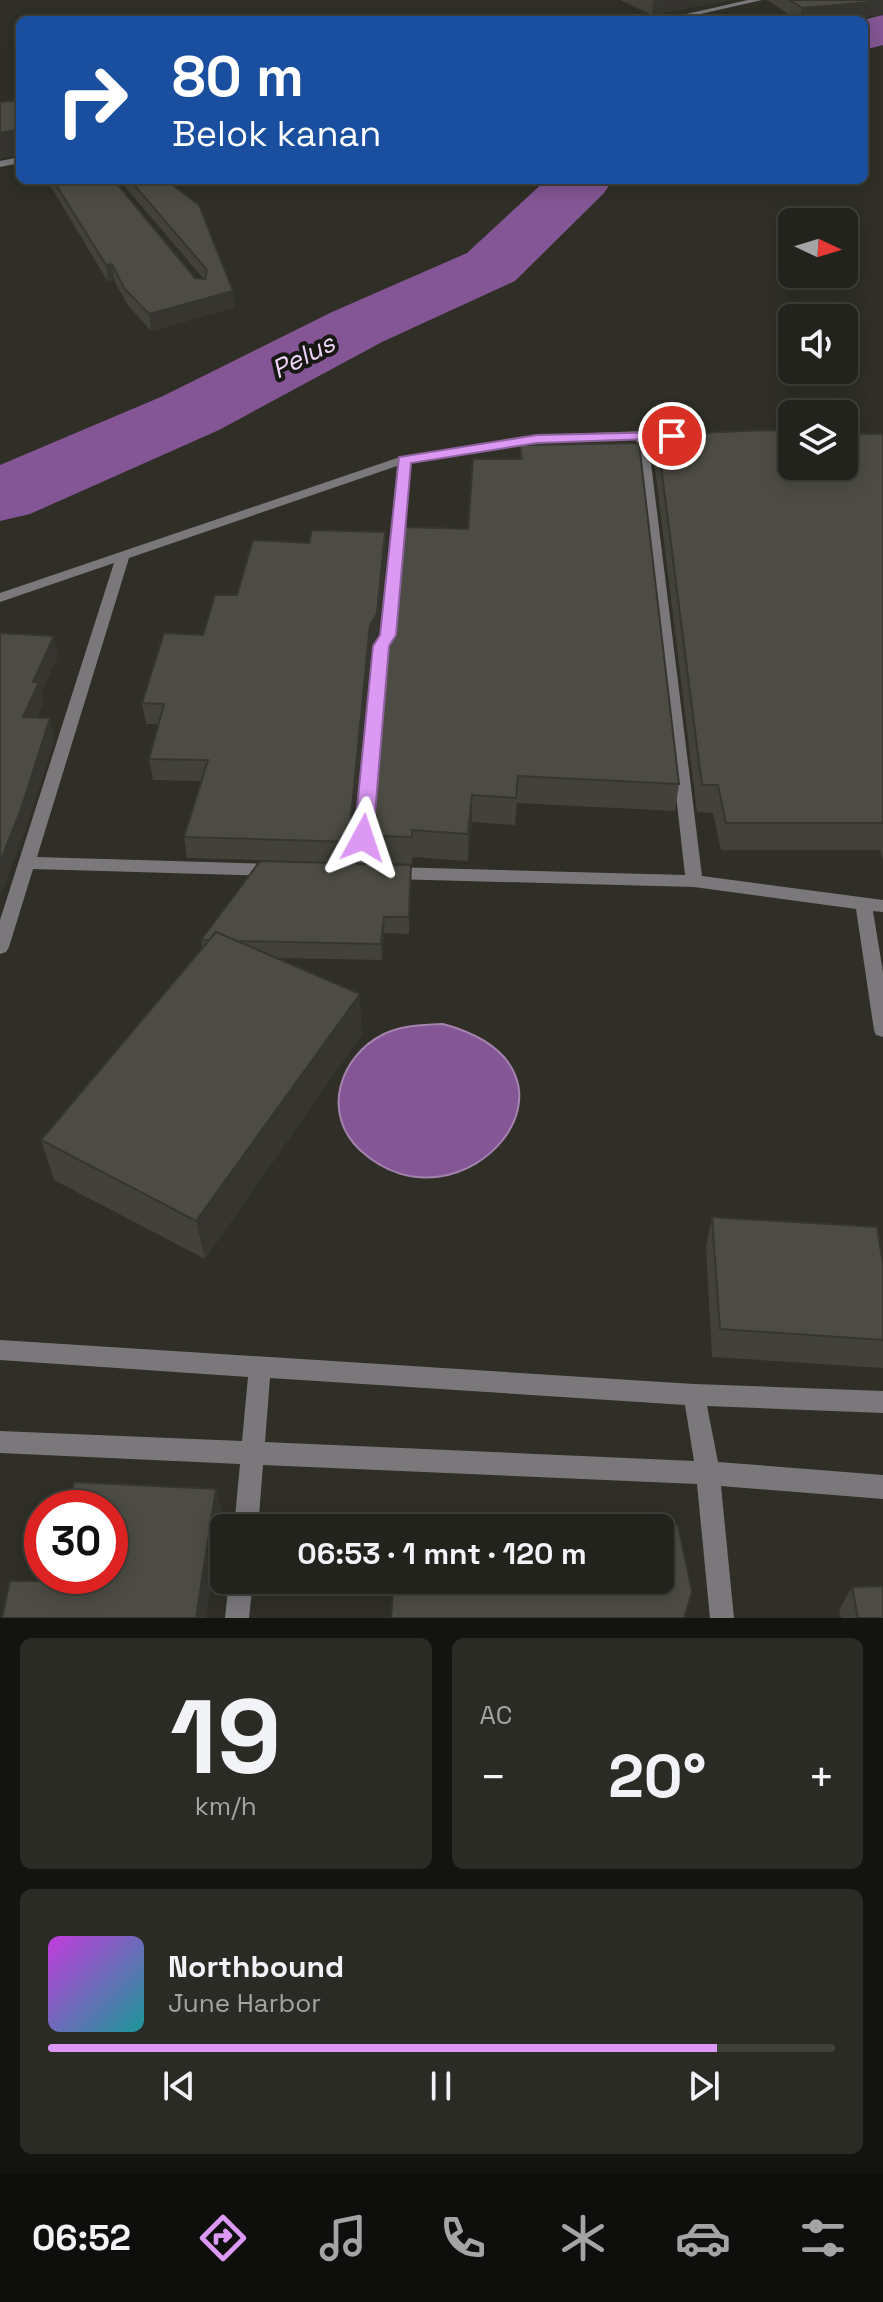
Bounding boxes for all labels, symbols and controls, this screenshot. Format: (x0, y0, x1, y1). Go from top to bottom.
text: 80 m (172, 41, 304, 112)
icon: right (40, 48, 144, 152)
text: Belok kanan (172, 111, 381, 157)
north arrow (778, 208, 858, 288)
map controls (778, 208, 858, 480)
button: sound (778, 304, 858, 384)
water label: Pelus (266, 325, 342, 386)
button: layers (778, 400, 858, 480)
pin (638, 402, 706, 470)
icon: arrive (650, 414, 694, 458)
position arrow (321, 796, 405, 880)
speed limit sign: 30 (24, 1490, 128, 1594)
text: 06:53 · 1 mnt · 120 m (297, 1534, 587, 1573)
text: 19 (170, 1671, 281, 1803)
text: AC (480, 1698, 512, 1732)
text: 20° (608, 1738, 706, 1815)
text: − (480, 1749, 507, 1805)
text: + (808, 1749, 835, 1805)
text: km/h (195, 1789, 257, 1823)
text: Northbound (168, 1947, 344, 1986)
text: June Harbor (168, 1986, 321, 2020)
icon: previous (157, 2064, 201, 2108)
icon: pause (419, 2064, 463, 2108)
icon: next (682, 2064, 726, 2108)
icon: directions (195, 2210, 251, 2266)
icon: music (315, 2210, 371, 2266)
icon: phone (435, 2210, 491, 2266)
icon: climate (555, 2210, 611, 2266)
icon: car (675, 2210, 731, 2266)
icon: filters (795, 2210, 851, 2266)
text: 06:52 (32, 2215, 131, 2261)

